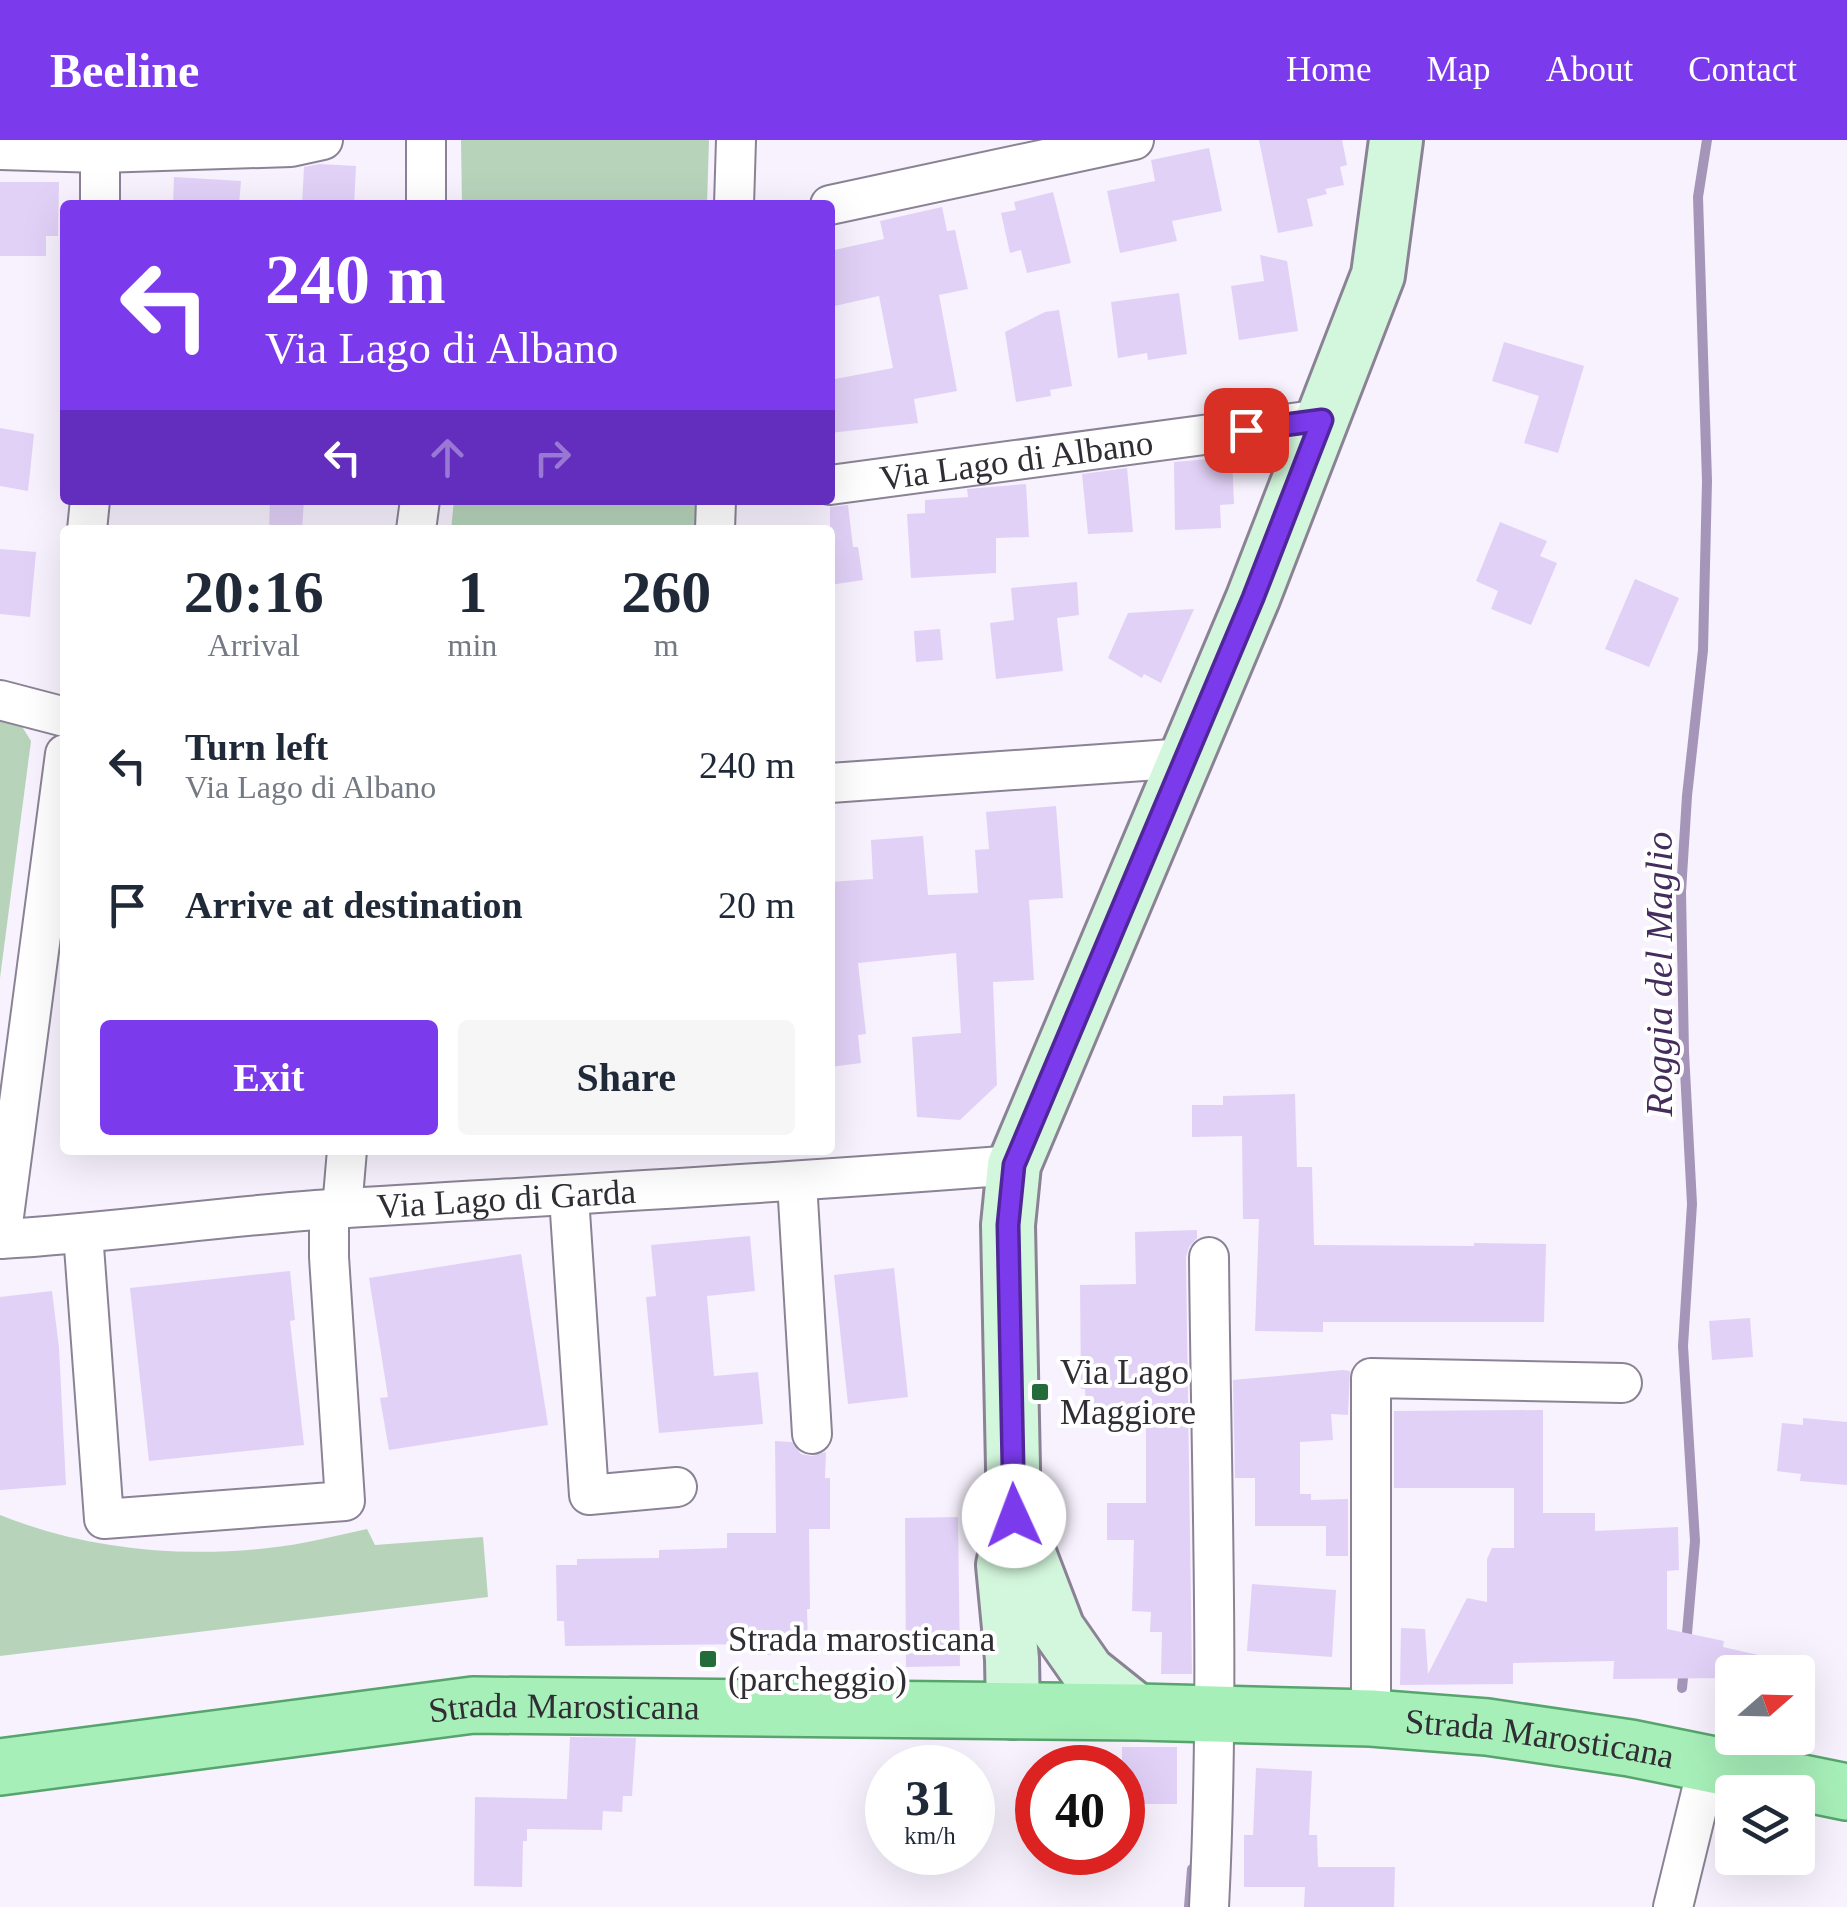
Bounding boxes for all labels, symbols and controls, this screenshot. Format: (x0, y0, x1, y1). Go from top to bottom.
text: Beeline (50, 44, 199, 97)
text: Home (1286, 50, 1371, 89)
text: Map (1426, 50, 1491, 89)
text: About (1546, 50, 1633, 89)
text: Contact (1688, 50, 1797, 89)
icon: left (100, 240, 230, 370)
text: 240 m (265, 241, 446, 318)
text: Via Lago di Albano (265, 323, 618, 373)
pin (1204, 388, 1289, 473)
icon: arrive (1219, 403, 1274, 458)
street label: Via Lago di Albano (878, 423, 1155, 498)
icon: left (315, 430, 370, 485)
icon: ahead (420, 430, 475, 485)
icon: right (525, 430, 580, 485)
text: 20:16 (184, 559, 324, 625)
text: 1 (457, 559, 487, 625)
text: 260 (621, 559, 711, 625)
text: Arrival (208, 627, 300, 663)
text: min (448, 627, 497, 663)
text: m (654, 627, 679, 663)
text: Turn left (185, 726, 328, 768)
icon: left (100, 738, 155, 793)
text: 240 m (699, 744, 795, 786)
text: Via Lago di Albano (185, 769, 436, 805)
water label: Roggia del Maglio (1638, 832, 1680, 1117)
icon: arrive (100, 878, 155, 933)
text: Arrive at destination (185, 884, 523, 926)
text: 20 m (718, 884, 795, 926)
button: Exit (100, 1020, 438, 1135)
button: Share (458, 1020, 795, 1135)
street label: Via Lago di Garda (376, 1172, 638, 1226)
place label: Via Lago Maggiore (1060, 1353, 1196, 1432)
marker: Via Lago Maggiore (1029, 1381, 1051, 1403)
position arrow (962, 1464, 1066, 1568)
place label: Strada marosticana (parcheggio) (728, 1620, 996, 1699)
marker: Strada marosticana (parcheggio) (697, 1648, 719, 1670)
north arrow (1715, 1655, 1815, 1755)
map controls (1715, 1655, 1815, 1875)
street label: Strada Marosticana (426, 1686, 700, 1731)
street label: Strada Marosticana (1404, 1702, 1678, 1777)
speed limit sign: 40 (1015, 1745, 1145, 1875)
text: 31 (905, 1770, 955, 1826)
button: layers (1715, 1775, 1815, 1875)
text: km/h (904, 1822, 956, 1849)

